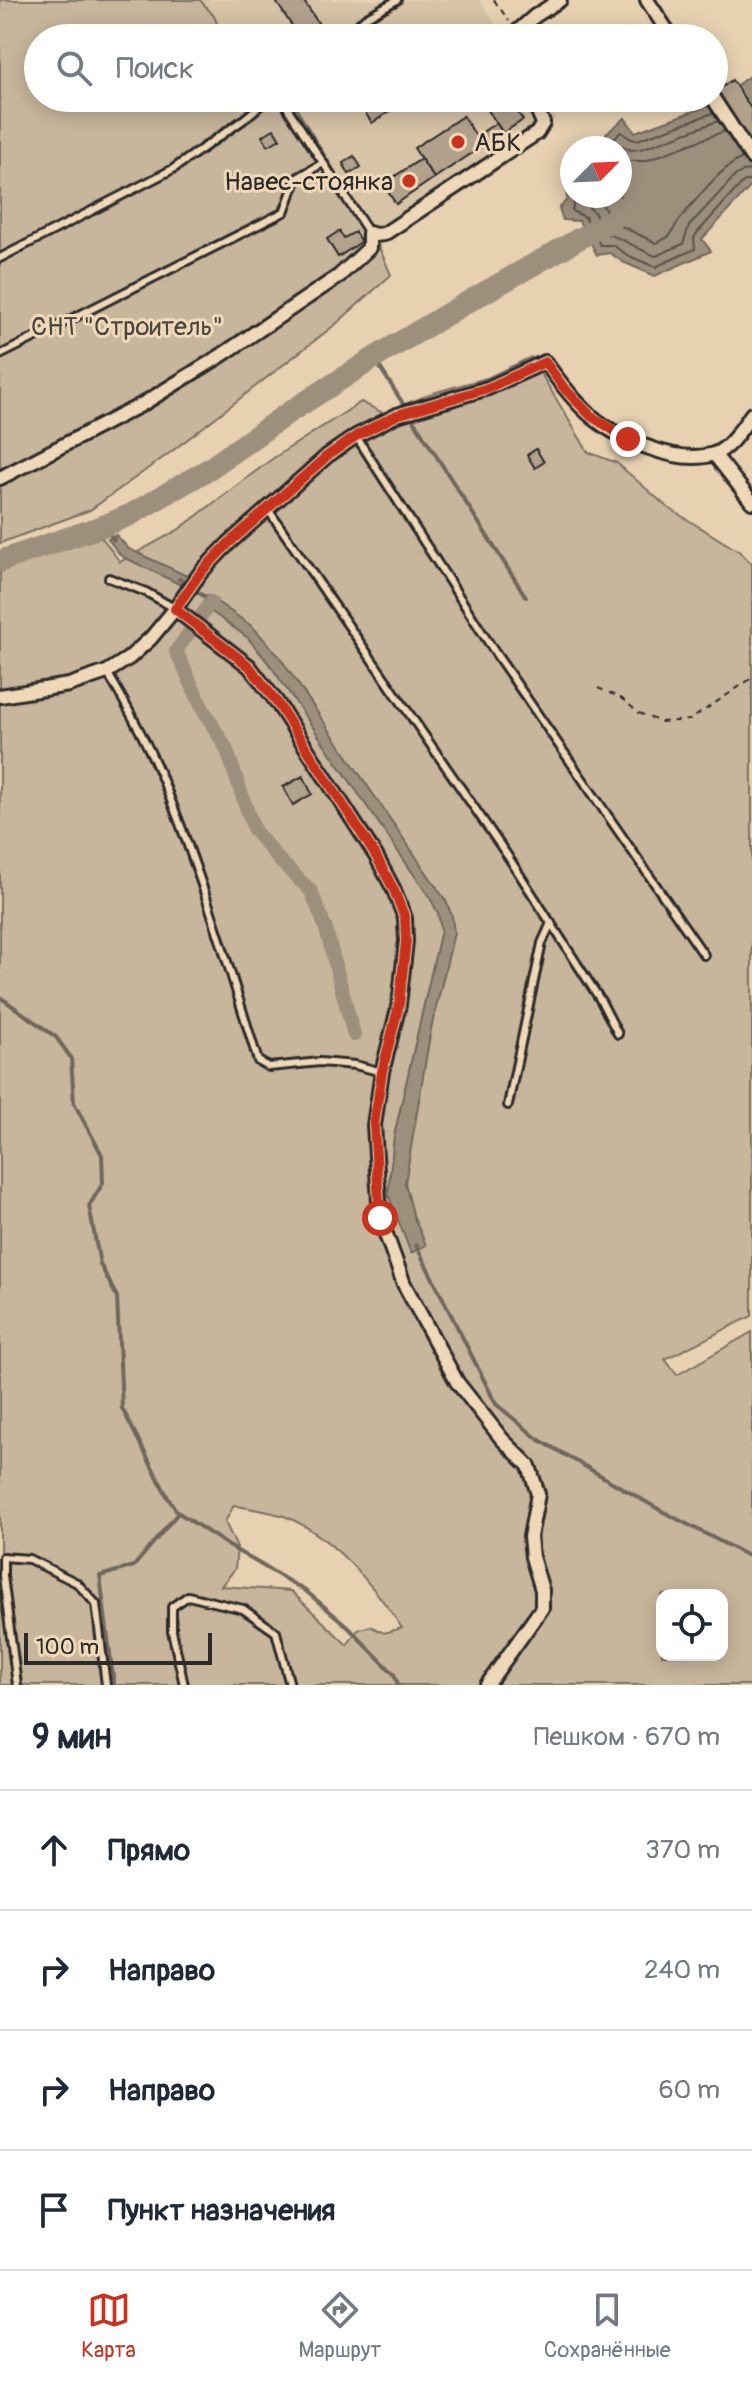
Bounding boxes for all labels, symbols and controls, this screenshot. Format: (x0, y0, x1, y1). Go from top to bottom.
search box (24, 24, 728, 112)
icon: search (52, 46, 96, 90)
text: Поиск (116, 50, 194, 87)
place label: АБК (474, 127, 521, 159)
marker: АБК (449, 133, 467, 151)
north arrow (560, 136, 632, 208)
place label: Навес-стоянка (224, 166, 393, 198)
marker: Навес-стоянка (400, 172, 418, 190)
park label: СНТ "Строитель" (31, 311, 223, 343)
route end (610, 421, 646, 457)
route start (362, 1200, 398, 1236)
map controls (656, 1589, 728, 1661)
button: locate (656, 1589, 728, 1661)
scale bar (24, 1629, 212, 1665)
text: 100 m (36, 1633, 99, 1661)
text: 9 мин (32, 1716, 111, 1759)
text: Пешком · 670 m (534, 1721, 720, 1753)
icon: ahead (32, 1828, 76, 1872)
text: Прямо (108, 1832, 190, 1869)
text: 370 m (645, 1834, 720, 1866)
icon: right (32, 1948, 76, 1992)
text: Направо (108, 1952, 215, 1989)
text: 240 m (644, 1954, 720, 1986)
icon: right (32, 2068, 76, 2112)
text: Направо (108, 2072, 215, 2109)
text: 60 m (658, 2074, 720, 2106)
icon: arrive (32, 2188, 76, 2232)
text: Пункт назначения (108, 2192, 335, 2229)
tab: Карта (81, 2288, 136, 2364)
tab: Маршрут (298, 2288, 381, 2364)
tab: Сохранённые (544, 2288, 671, 2364)

